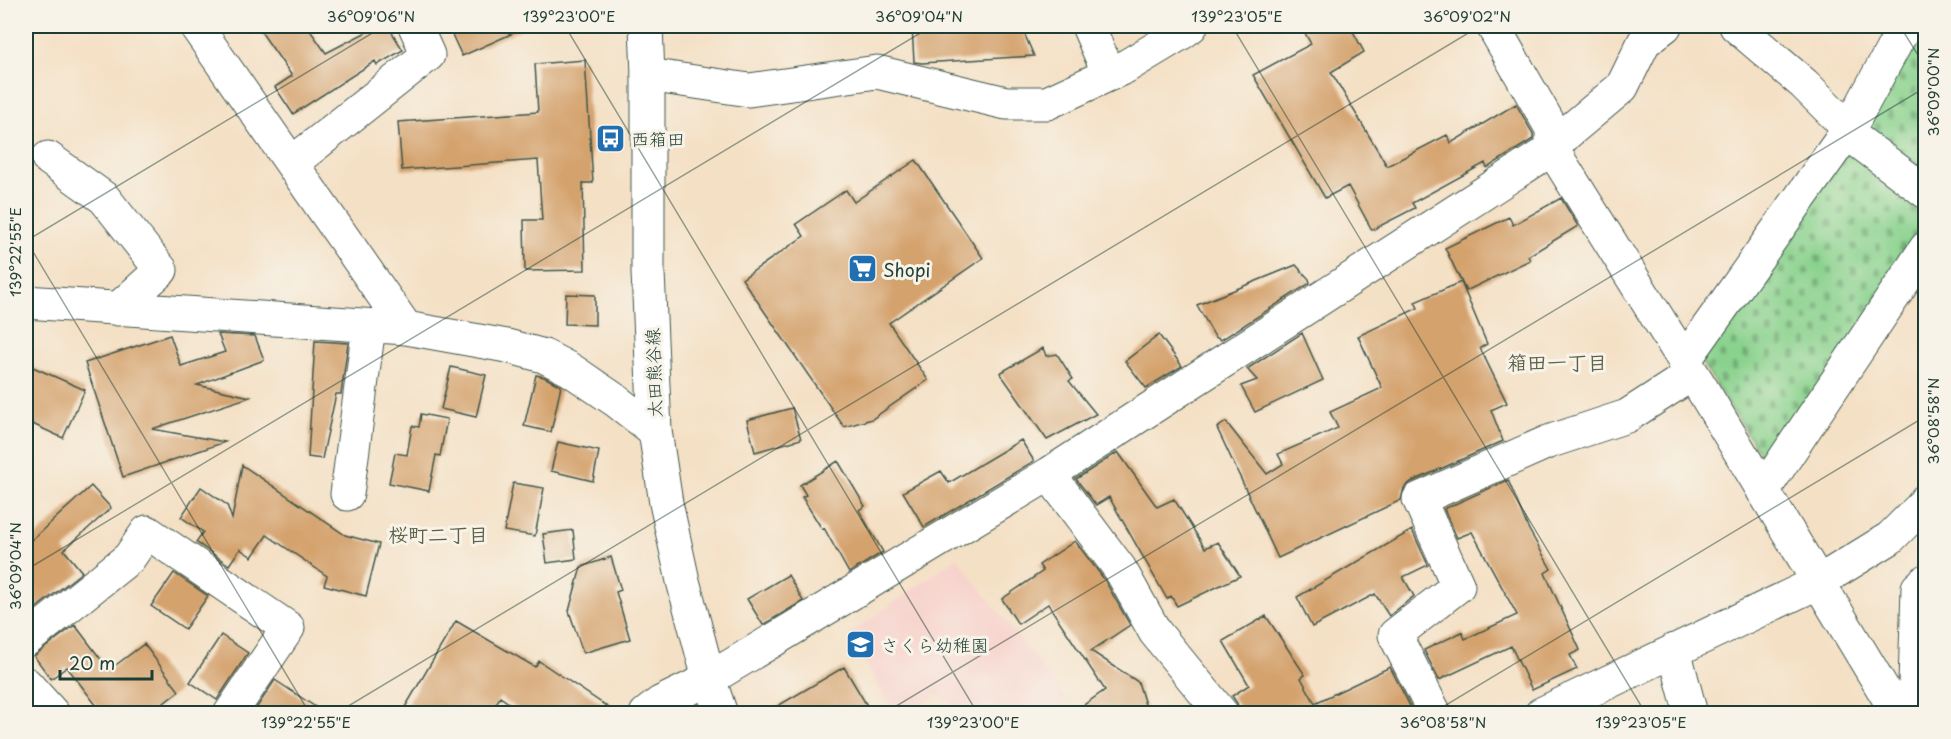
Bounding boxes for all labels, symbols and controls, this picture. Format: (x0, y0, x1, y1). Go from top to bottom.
text: 36°09'06"N (327, 4, 415, 27)
text: 139°23'00"E (523, 4, 615, 27)
text: 36°09'04"N (875, 4, 963, 27)
text: 139°23'05"E (1191, 4, 1283, 27)
text: 36°09'02"N (1423, 4, 1511, 27)
text: 36°09'00"N (1921, 48, 1944, 137)
bus stop icon: 西箱田 (594, 122, 626, 154)
place label: 西箱田 (631, 125, 685, 152)
text: 139°22'55"E (3, 207, 26, 297)
supermarket icon: Shopi (846, 253, 878, 285)
place label: Shopi (883, 256, 931, 283)
street label: 太田熊谷線 (638, 328, 668, 418)
district label: 箱田一丁目 (1507, 347, 1607, 377)
text: 36°08'58"N (1921, 378, 1944, 464)
district label: 桜町二丁目 (388, 519, 488, 549)
text: 36°09'04"N (3, 522, 26, 610)
school or university icon: さくら幼稚園 (844, 628, 876, 660)
place label: さくら幼稚園 (881, 631, 989, 658)
scale bar (60, 643, 152, 681)
text: 20 m (69, 649, 115, 676)
text: 139°22'55"E (261, 710, 351, 733)
text: 139°23'00"E (927, 710, 1019, 733)
text: 36°08'58"N (1400, 710, 1486, 733)
text: 139°23'05"E (1595, 710, 1687, 733)

